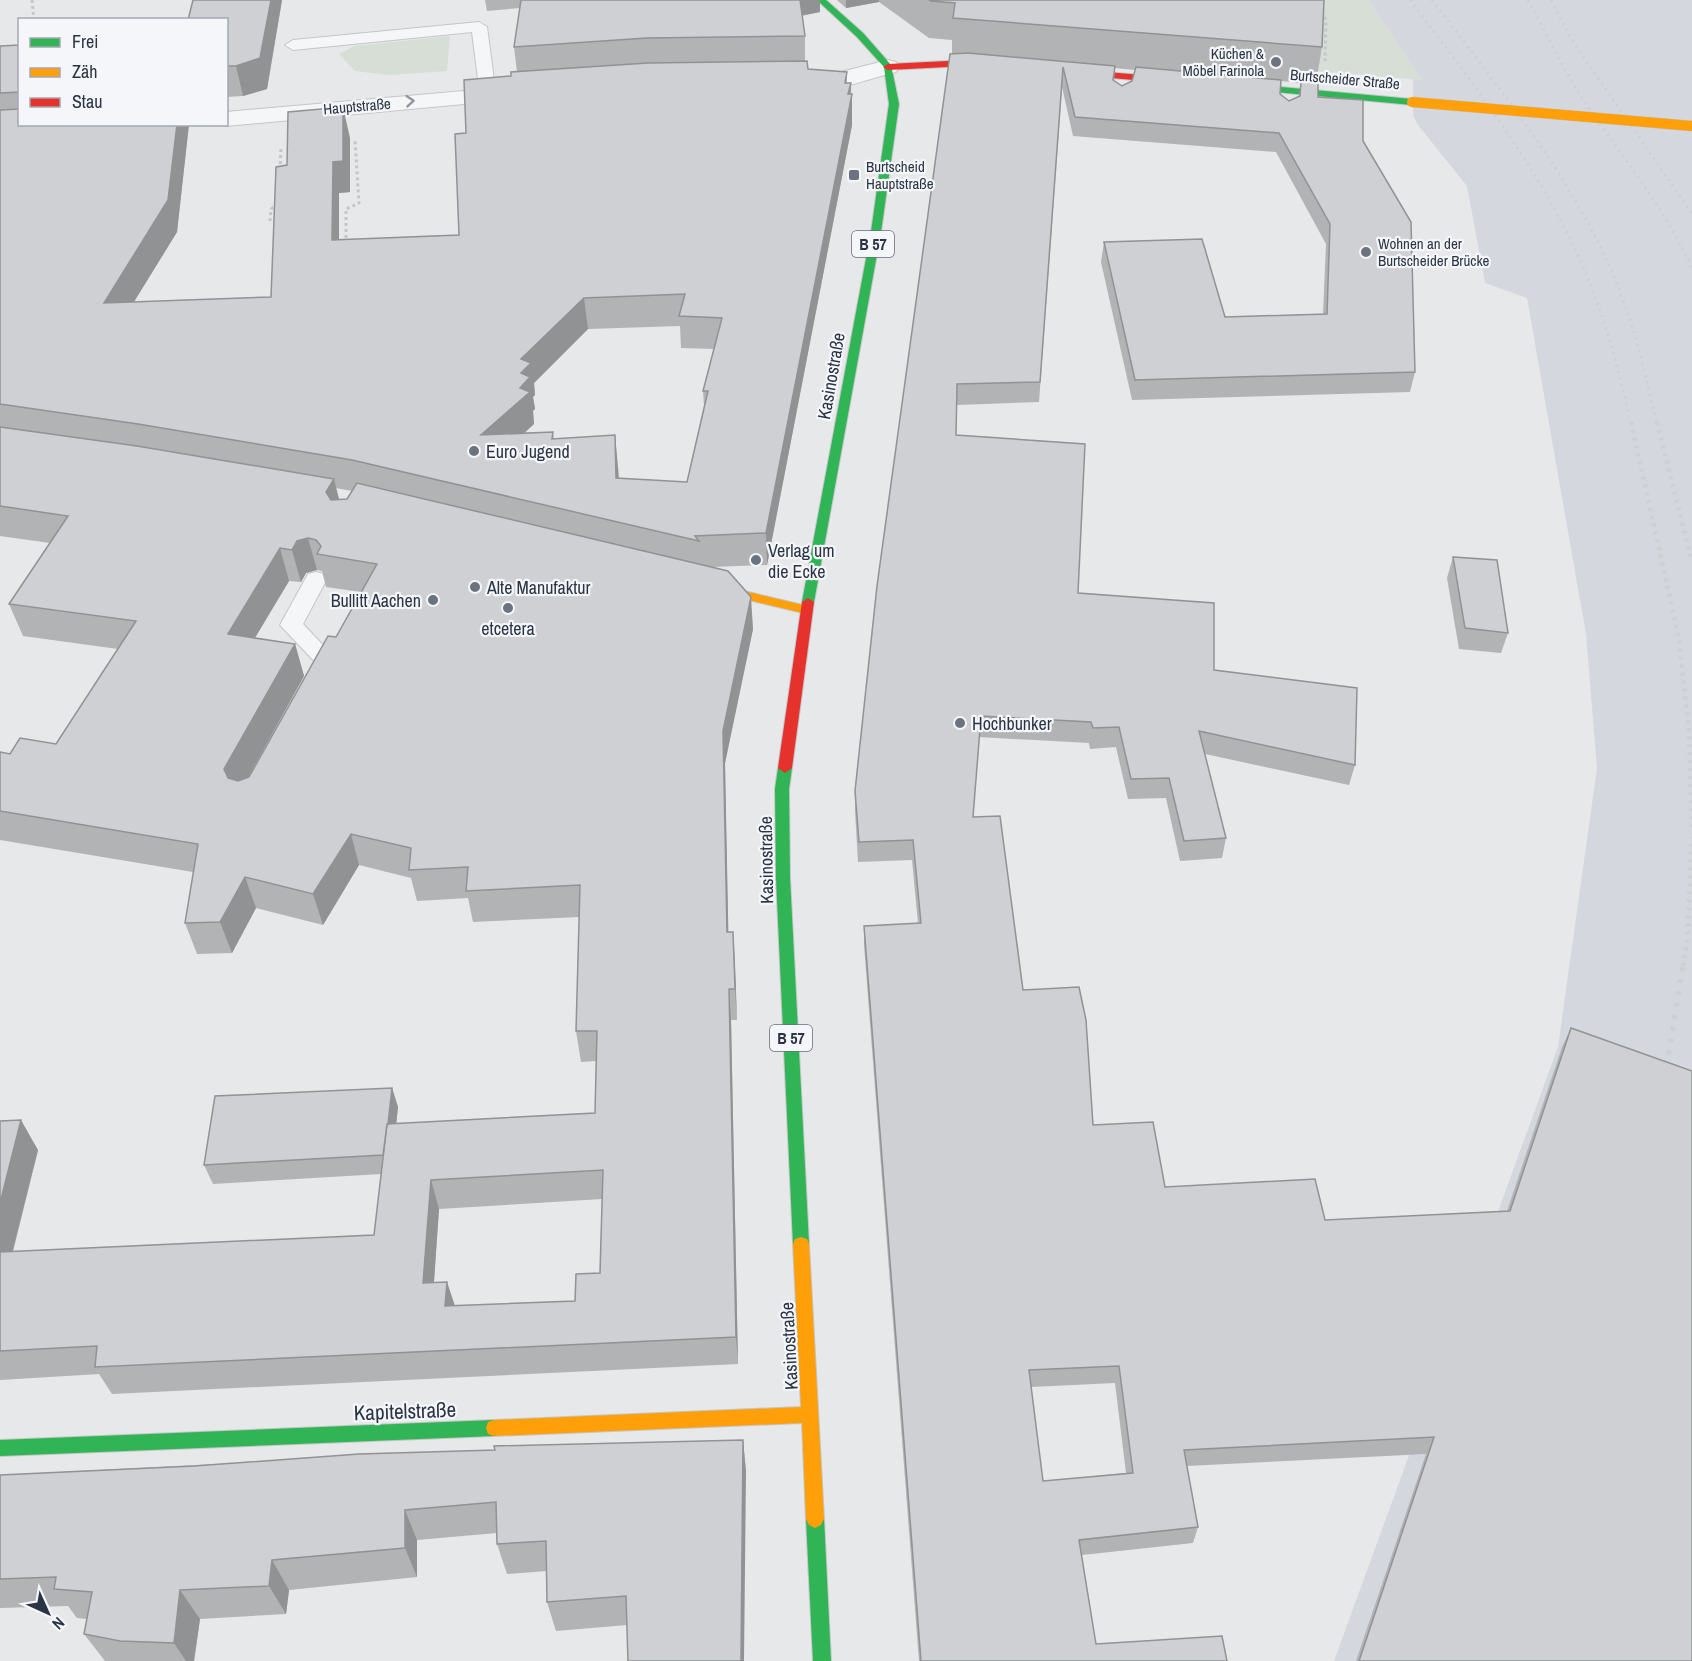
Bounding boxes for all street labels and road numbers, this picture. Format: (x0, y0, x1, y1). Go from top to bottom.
street label: Burtscheider Straße (1289, 64, 1401, 94)
street label: Hauptstraße (322, 93, 392, 119)
road number: B 57 (852, 231, 894, 257)
street label: Kasinostraße (811, 331, 851, 421)
street label: Kasinostraße (753, 816, 779, 904)
road number: B 57 (770, 1025, 812, 1051)
street label: Kasinostraße (774, 1302, 804, 1390)
street label: Kapitelstraße (353, 1395, 457, 1427)

